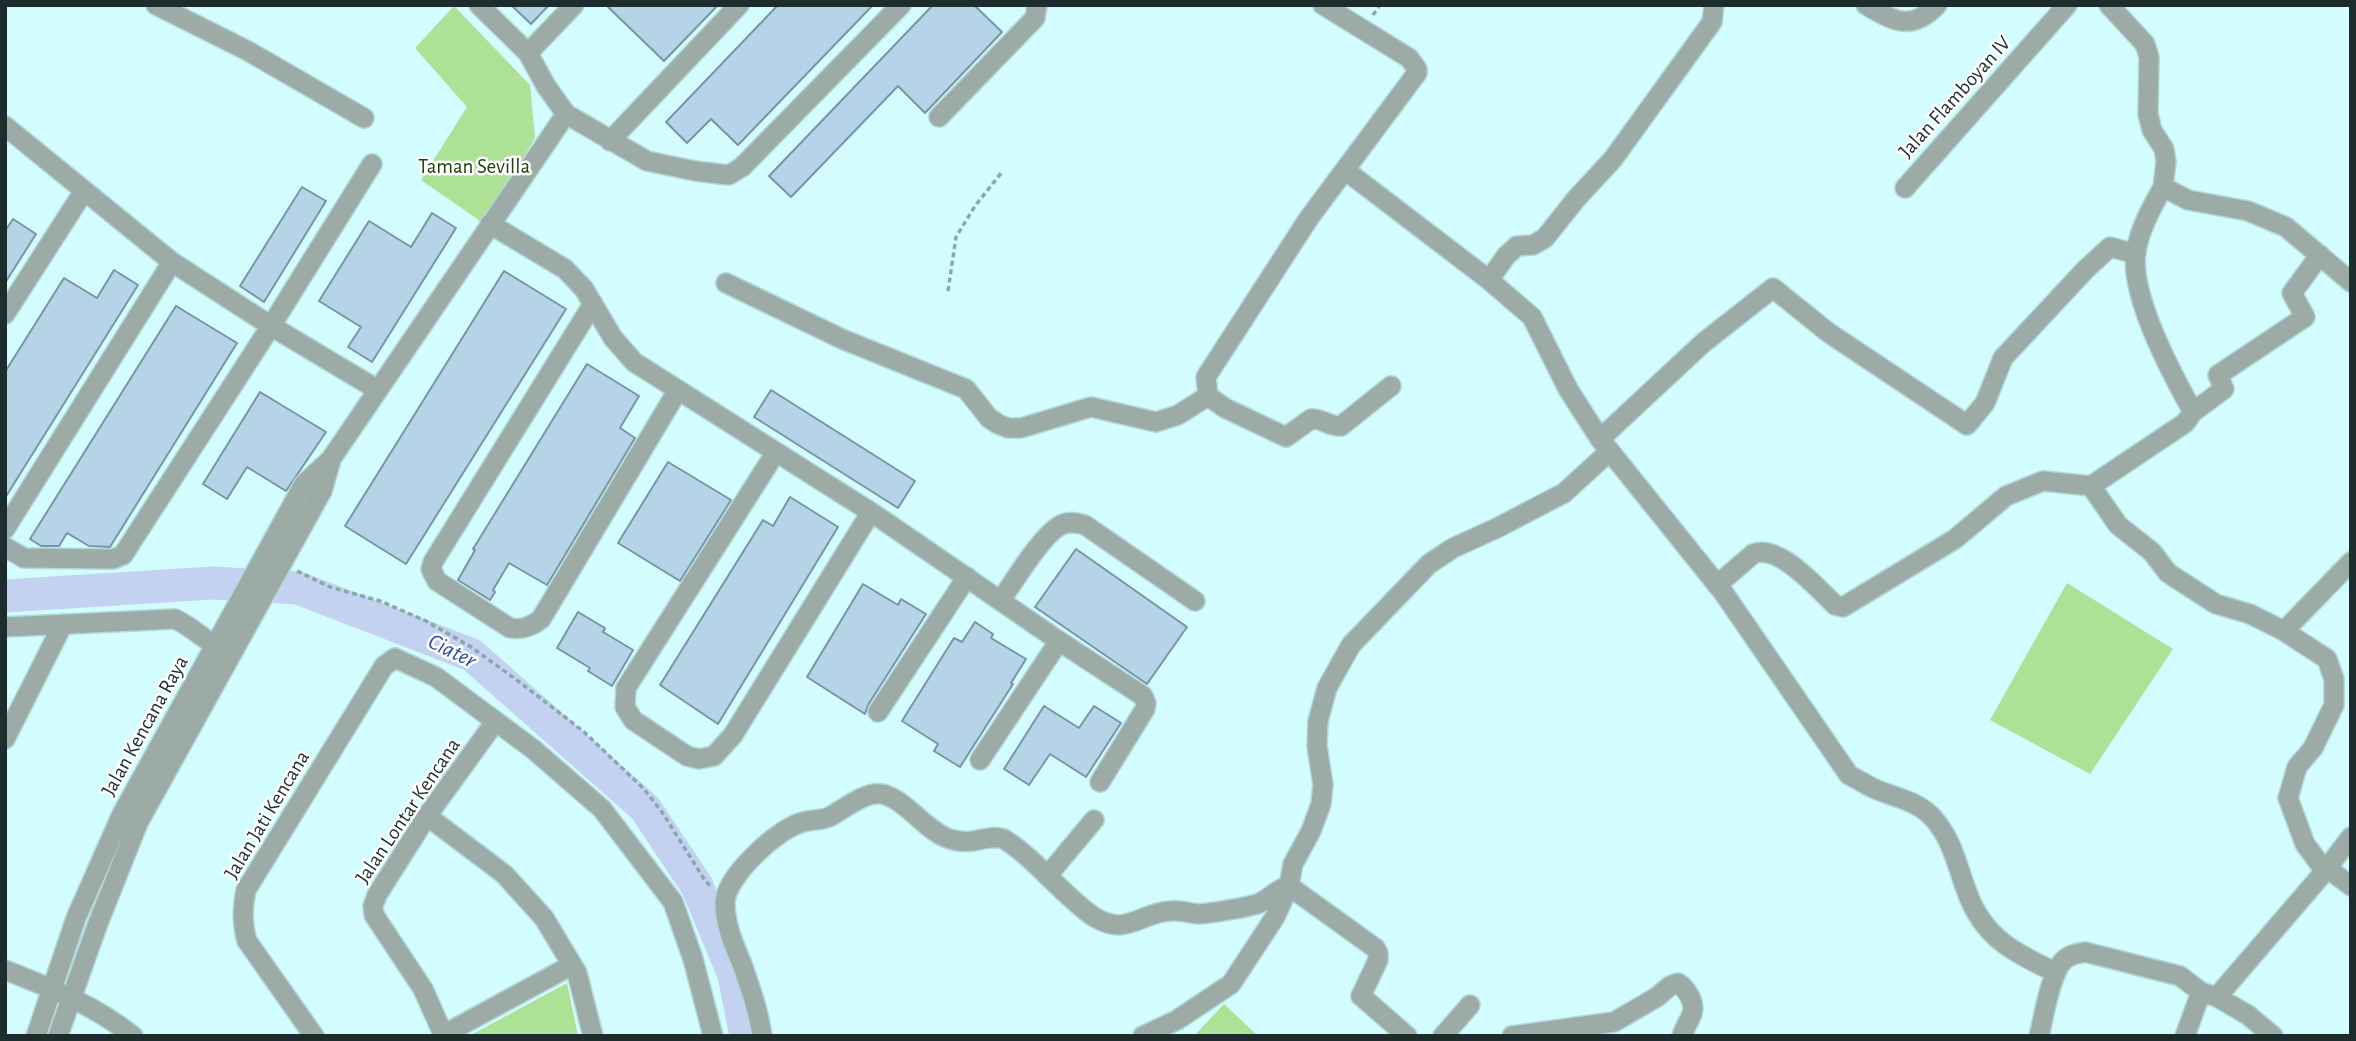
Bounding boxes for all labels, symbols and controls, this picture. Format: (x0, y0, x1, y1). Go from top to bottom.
street label: Jalan Flamboyan IV (1894, 31, 2016, 163)
park label: Taman Sevilla (418, 154, 530, 180)
water label: Ciater (423, 628, 481, 674)
street label: Jalan Kencana Raya (96, 651, 194, 801)
street label: Jalan Lontar Kencana (350, 733, 466, 889)
street label: Jalan Jati Kencana (219, 746, 315, 884)

